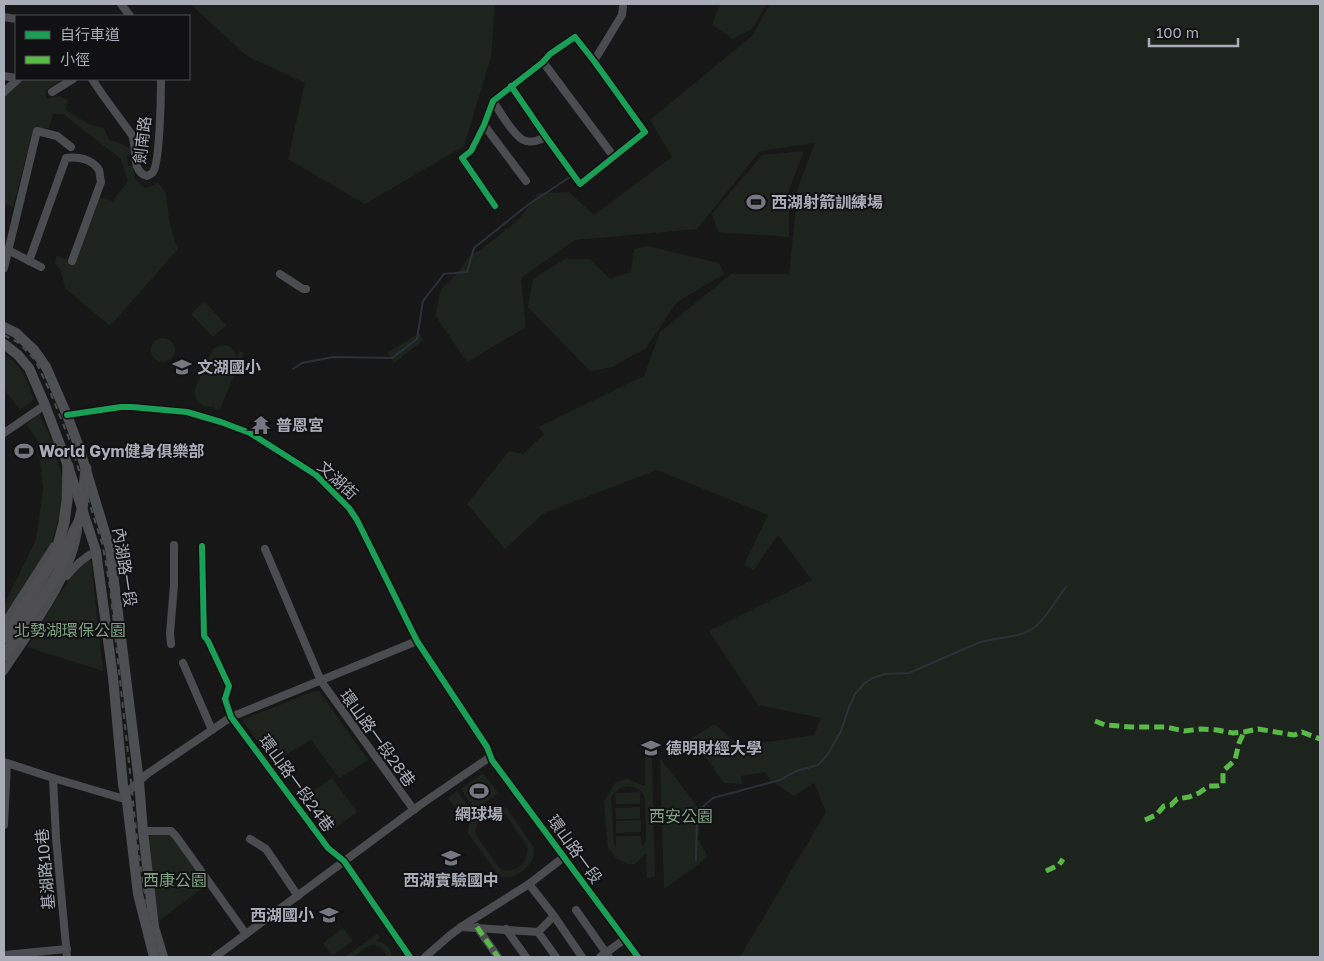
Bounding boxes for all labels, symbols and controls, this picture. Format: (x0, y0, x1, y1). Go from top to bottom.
legend (15, 15, 190, 80)
scale bar (1149, 15, 1238, 47)
text: 100 m (1156, 23, 1199, 41)
text: 自行車道 (60, 25, 120, 43)
text: 小徑 (60, 50, 90, 68)
street label: 劍南路 (129, 115, 155, 165)
sports icon: 西湖射箭訓練場 (745, 191, 767, 213)
place label: 西湖射箭訓練場 (771, 192, 883, 212)
school or university icon: 文湖國小 (171, 356, 193, 378)
place label: 文湖國小 (197, 357, 261, 377)
temple icon: 普恩宮 (250, 414, 272, 436)
place label: 普恩宮 (276, 415, 324, 435)
sports icon: World Gym健身俱樂部 (13, 440, 35, 462)
place label: World Gym健身俱樂部 (39, 441, 205, 461)
street label: 文湖街 (314, 456, 362, 504)
street label: 內湖路一段 (109, 526, 141, 608)
park label: 北勢湖環保公園 (14, 620, 126, 640)
street label: 環山路一段28巷 (336, 686, 420, 790)
street label: 環山路一段24巷 (255, 731, 339, 835)
school or university icon: 德明財經大學 (640, 737, 662, 759)
place label: 德明財經大學 (666, 738, 762, 758)
sports icon: 網球場 (468, 780, 490, 802)
place label: 網球場 (455, 804, 503, 824)
park label: 西安公園 (649, 806, 713, 826)
street label: 環山路一段 (543, 811, 607, 887)
street label: 基湖路10巷 (31, 827, 59, 911)
school or university icon: 西湖實驗國中 (440, 847, 462, 869)
park label: 西康公園 (143, 870, 207, 890)
place label: 西湖實驗國中 (403, 870, 499, 890)
school or university icon: 西湖國小 (318, 904, 340, 926)
place label: 西湖國小 (250, 905, 314, 925)

